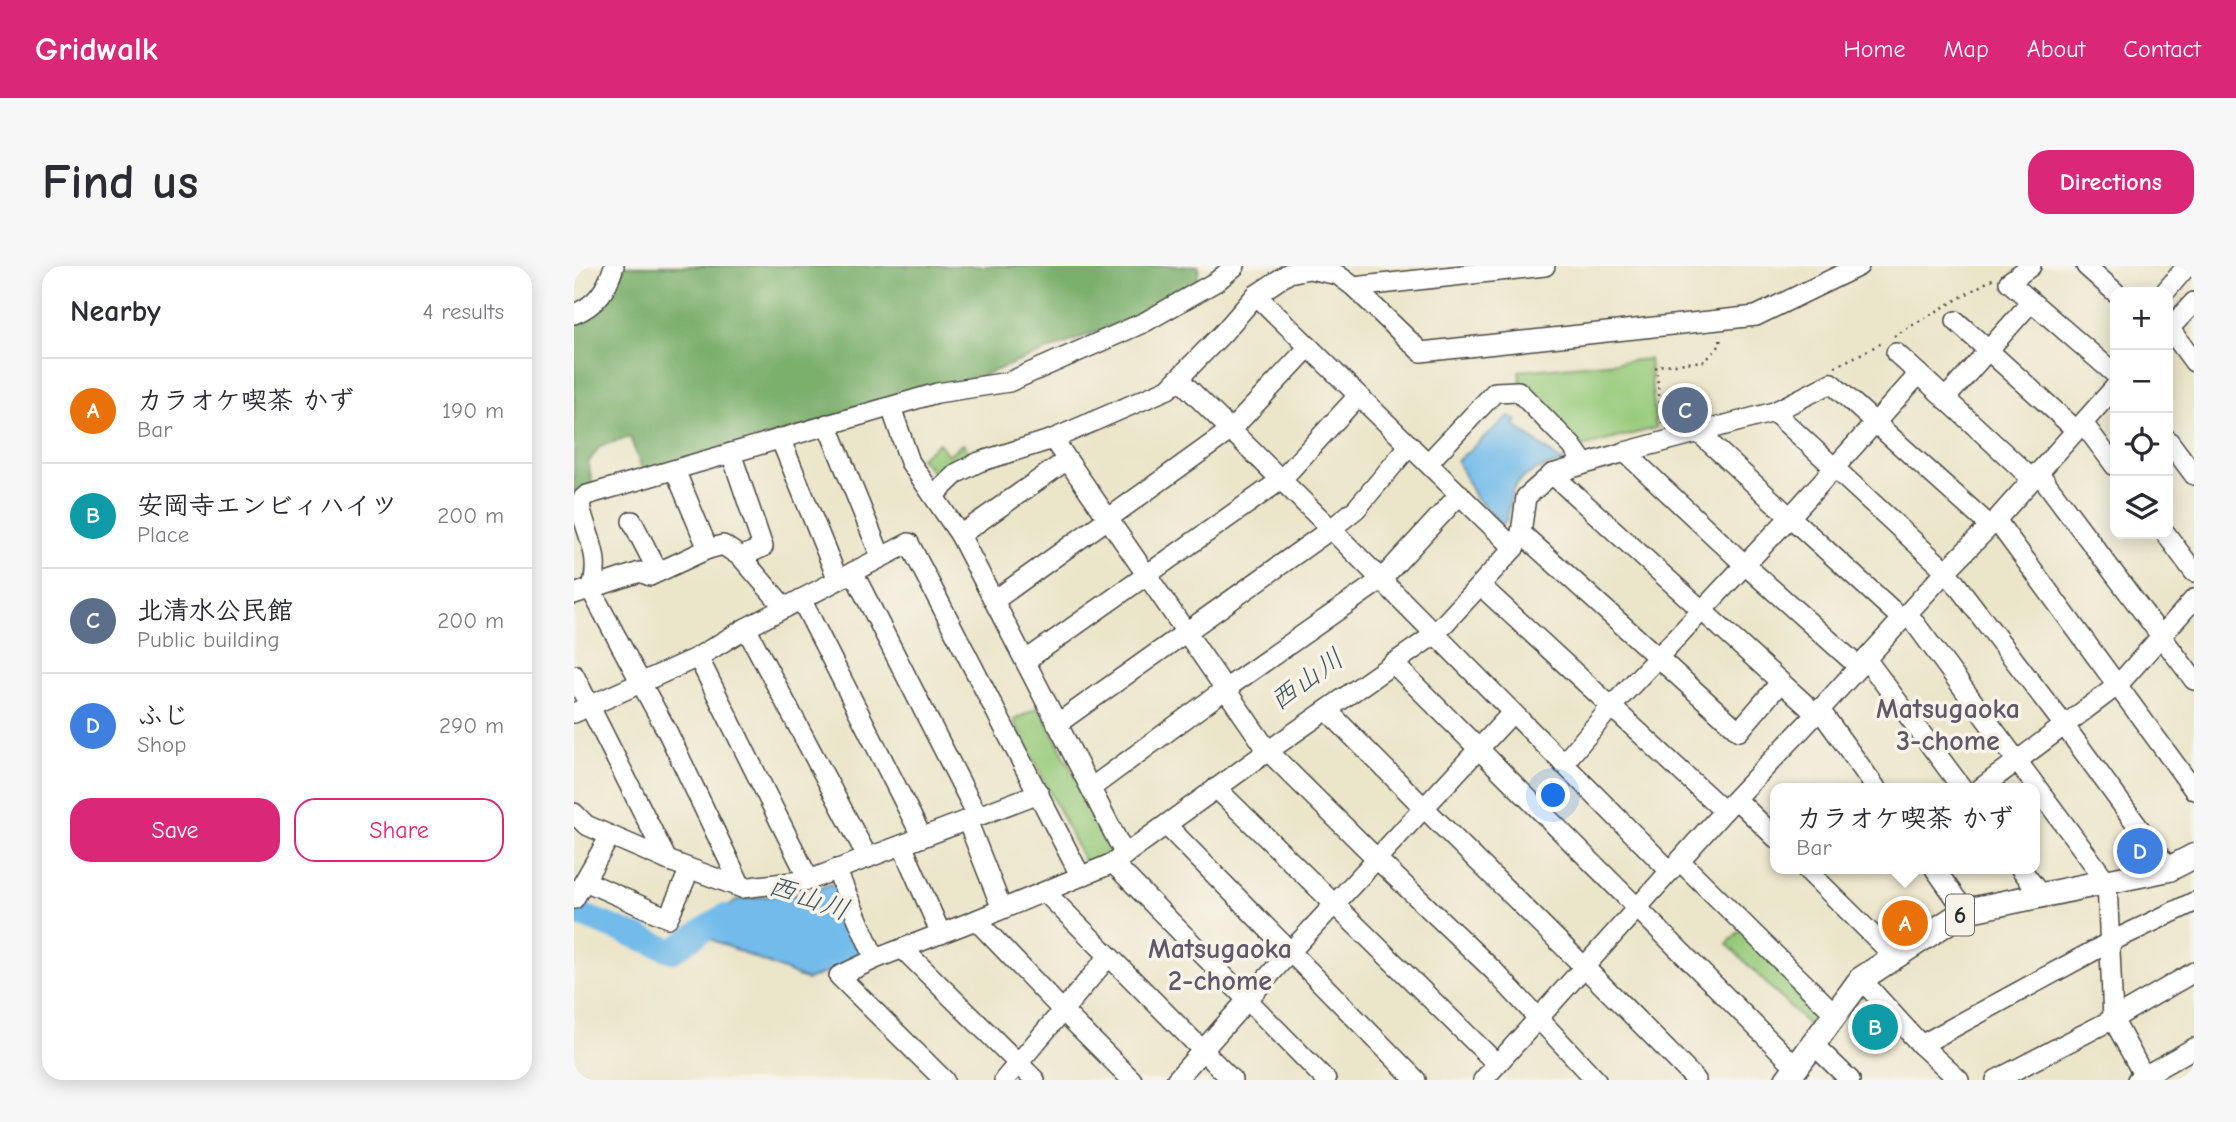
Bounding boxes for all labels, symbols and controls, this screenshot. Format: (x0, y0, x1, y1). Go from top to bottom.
text: Gridwalk (35, 30, 158, 68)
text: Home (1844, 35, 1905, 63)
text: Map (1943, 35, 1989, 63)
text: About (2027, 35, 2085, 63)
text: Contact (2123, 35, 2201, 63)
button: Directions (2028, 150, 2194, 214)
text: Find us (42, 154, 198, 210)
map controls (2110, 287, 2173, 539)
button: + (2110, 287, 2173, 350)
text: Nearby (70, 294, 161, 329)
text: 4 results (422, 298, 504, 325)
button: − (2110, 350, 2173, 413)
pin: C (1662, 384, 1708, 436)
text: カラオケ喫茶 かず (137, 386, 354, 416)
text: A (87, 397, 99, 424)
text: 190 m (442, 397, 504, 424)
button: locate (2110, 413, 2173, 476)
text: Bar (137, 416, 172, 443)
button: layers (2110, 476, 2173, 539)
text: 安岡寺エンビィハイツ (137, 491, 397, 521)
text: B (86, 502, 100, 529)
text: 200 m (437, 502, 504, 529)
text: Place (137, 521, 189, 548)
text: 北清水公民館 (137, 596, 293, 626)
text: C (86, 607, 100, 634)
text: 200 m (437, 607, 504, 634)
text: Public building (137, 626, 280, 653)
water label: 西山川 (1263, 642, 1350, 717)
district label: Matsugaoka 3-chome (1876, 693, 2020, 757)
text: ふじ (137, 701, 189, 731)
text: D (86, 712, 100, 739)
text: 290 m (439, 712, 504, 739)
text: Shop (137, 731, 186, 758)
your location (1536, 778, 1570, 812)
popup (1770, 783, 2040, 874)
button: Save (70, 798, 280, 862)
button: Share (294, 798, 504, 862)
text: カラオケ喫茶 かず (1796, 804, 2014, 834)
pin: D (2117, 825, 2163, 877)
text: Bar (1796, 834, 1832, 861)
water label: 西山川 (764, 869, 854, 927)
road number: 6 (1946, 894, 1974, 936)
pin: A (1882, 897, 1928, 949)
district label: Matsugaoka 2-chome (1148, 933, 1292, 997)
pin: B (1852, 1001, 1898, 1053)

